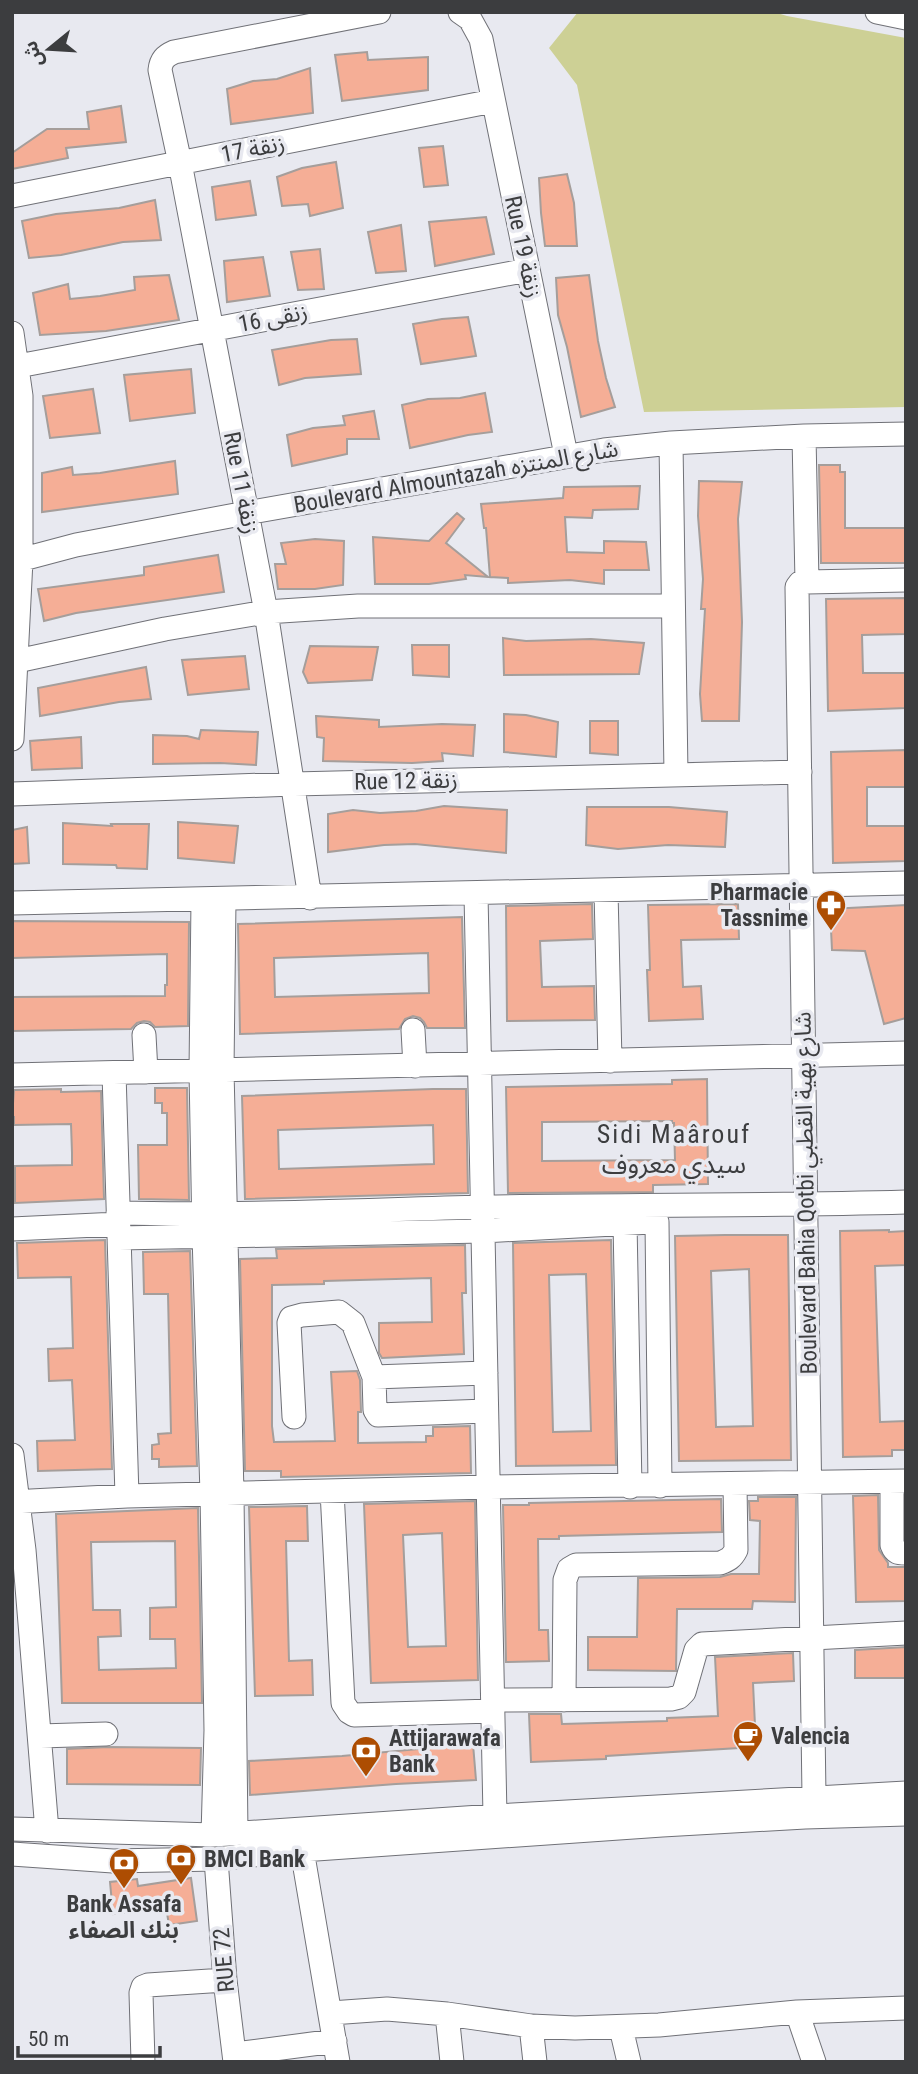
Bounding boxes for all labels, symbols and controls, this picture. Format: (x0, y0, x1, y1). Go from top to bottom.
north arrow (14, 14, 84, 84)
text: ش (18, 38, 48, 70)
street label: زنقة 17 (219, 130, 287, 168)
street label: Rue 19 زنقة (499, 193, 547, 301)
street label: زنقى 16 (236, 298, 310, 338)
street label: Rue 11 زنقة (218, 429, 264, 537)
street label: Boulevard Almountazah شارع المنتزه (292, 435, 621, 522)
street label: Rue 12 زنقة (354, 767, 458, 795)
place label: Pharmacie Tassnime (710, 879, 808, 932)
pharmacy icon: Pharmacie Tassnime (814, 888, 848, 932)
street label: Boulevard Bahia Qotbi شارع بهية القطبي (789, 1011, 826, 1375)
district label: Sidi Maârouf سيدي معروف (597, 1119, 751, 1184)
cafe icon: Valencia (731, 1719, 765, 1763)
place label: Valencia (771, 1723, 850, 1750)
place label: Attijarawafa Bank (389, 1725, 501, 1778)
bank icon: Attijarawafa Bank (349, 1734, 383, 1778)
bank icon: BMCI Bank (164, 1842, 198, 1886)
bank icon: Bank Assafa بنك الصفاء (107, 1846, 141, 1890)
place label: BMCI Bank (204, 1846, 306, 1873)
place label: Bank Assafa بنك الصفاء (66, 1891, 182, 1944)
street label: RUE 72 (208, 1927, 240, 1993)
scale bar (18, 2014, 159, 2058)
text: 50 m (28, 2027, 69, 2051)

